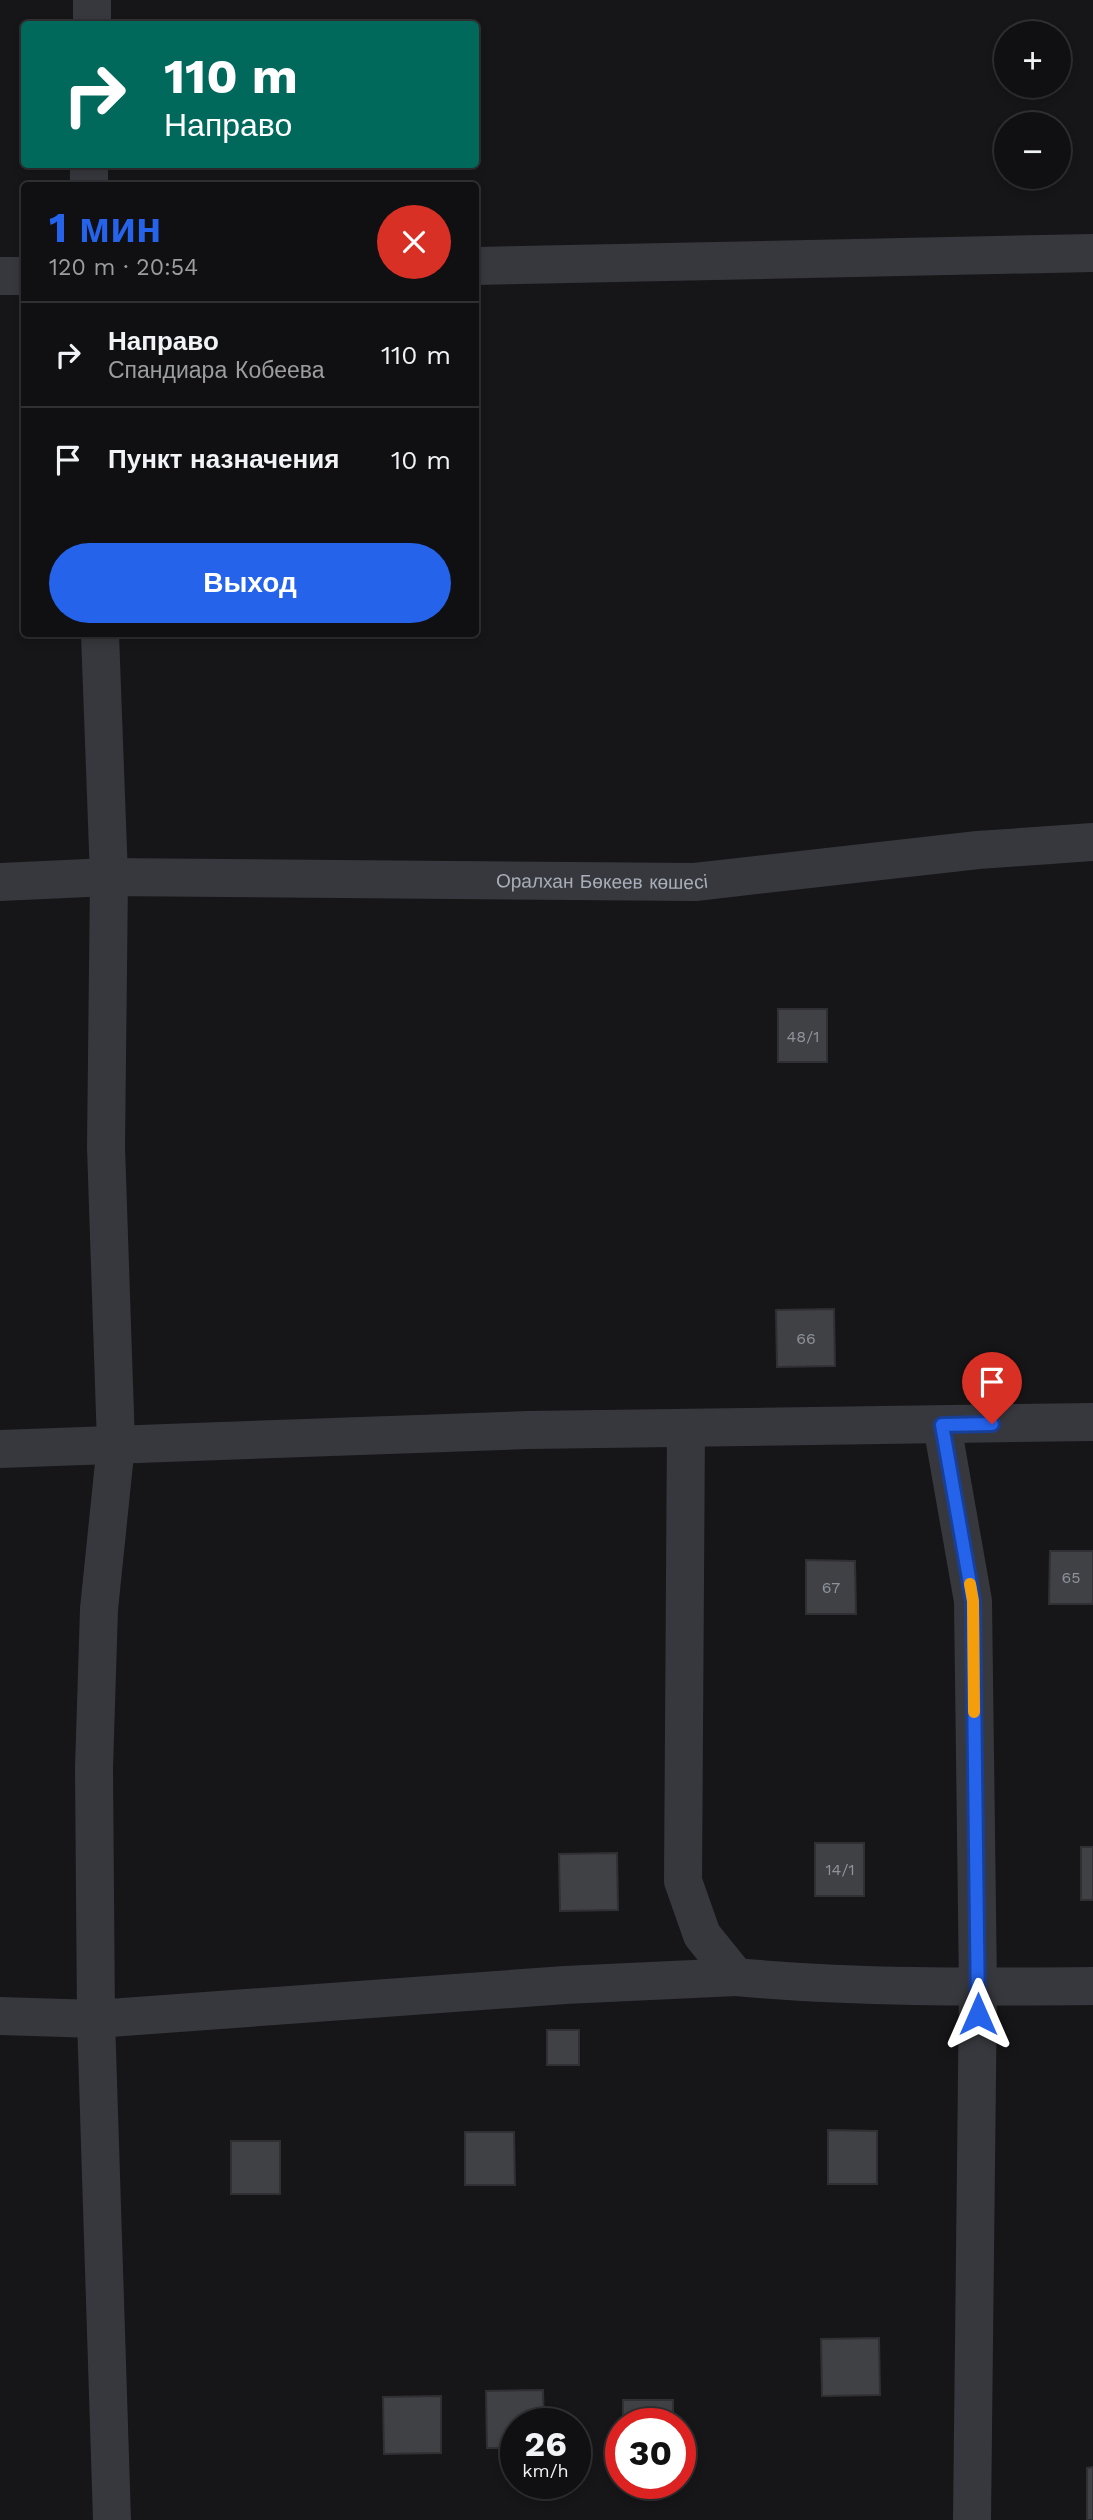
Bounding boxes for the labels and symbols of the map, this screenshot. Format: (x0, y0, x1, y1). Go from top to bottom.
street label: Оралхан Бөкеев көшесі (496, 869, 709, 894)
house number: 48/1 (787, 1027, 819, 1046)
house number: 66 (796, 1329, 816, 1348)
pin (962, 1352, 1022, 1424)
house number: 65 (1061, 1568, 1081, 1587)
house number: 67 (822, 1578, 840, 1597)
house number: 14/1 (825, 1860, 855, 1879)
position arrow (941, 1977, 1015, 2051)
speed limit sign: 30 (605, 2408, 696, 2499)

